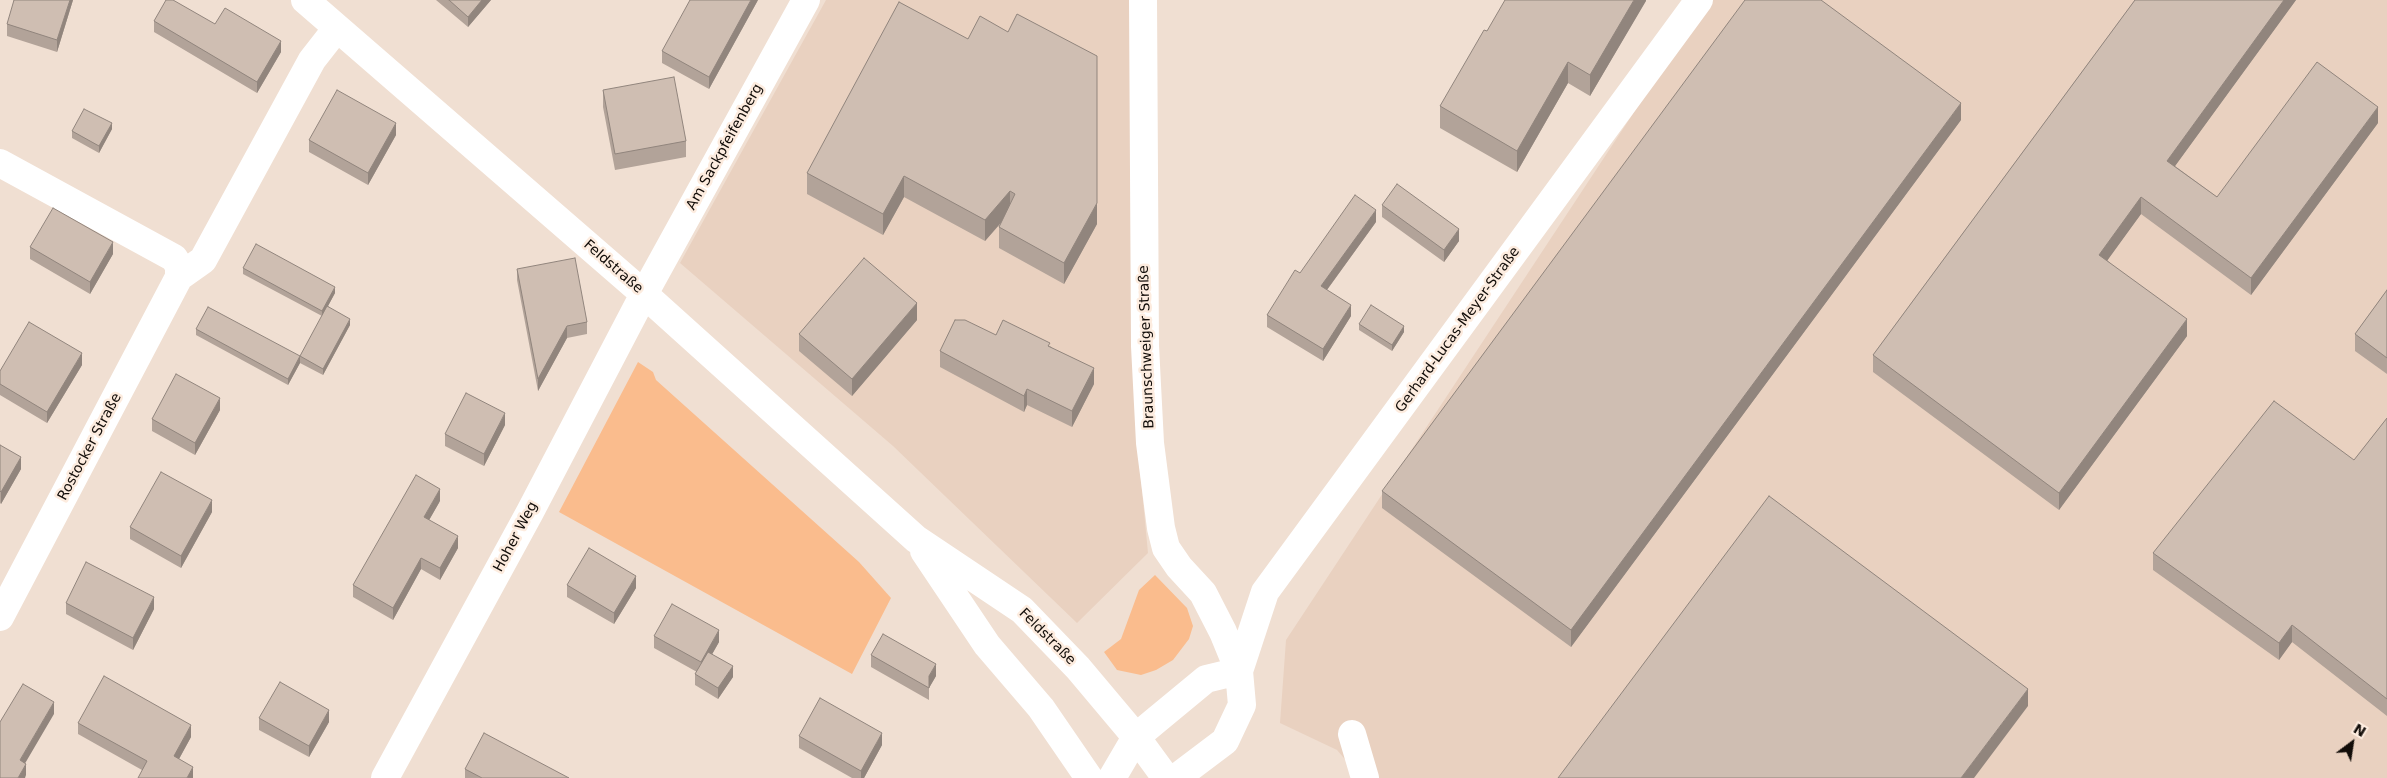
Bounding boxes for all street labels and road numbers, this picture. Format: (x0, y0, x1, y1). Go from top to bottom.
street label: Am Sackpfeifenberg (683, 81, 767, 213)
street label: Feldstraße (580, 237, 646, 297)
street label: Gerhard-Lucas-Meyer-Straße (1392, 244, 1524, 416)
street label: Braunschweiger Straße (1136, 265, 1158, 429)
street label: Rostocker Straße (55, 390, 125, 504)
street label: Hoher Weg (490, 499, 542, 575)
street label: Feldstraße (1015, 605, 1079, 669)

